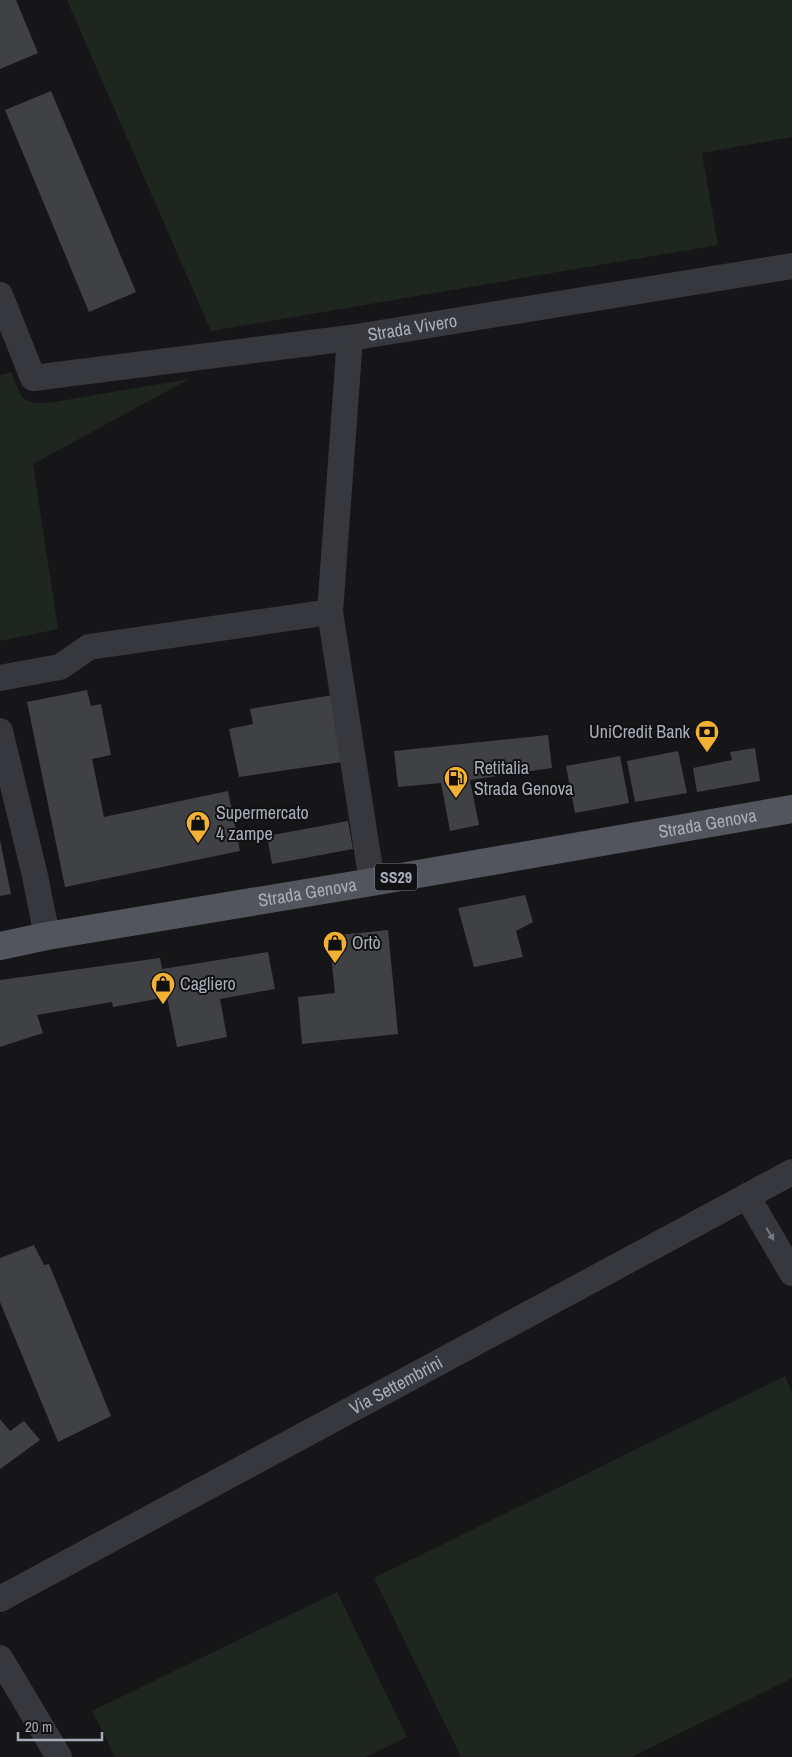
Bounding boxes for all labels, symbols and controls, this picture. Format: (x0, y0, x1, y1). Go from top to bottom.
street label: Strada Vivero (366, 308, 459, 347)
place label: UniCredit Bank (589, 719, 691, 744)
bank icon: UniCredit Bank (694, 719, 720, 753)
place label: Retitalia Strada Genova (474, 755, 573, 801)
fuel station icon: Retitalia Strada Genova (443, 765, 469, 799)
place label: Supermercato 4 zampe (216, 800, 309, 846)
street label: Strada Genova (656, 802, 758, 844)
shop icon: Supermercato 4 zampe (185, 810, 211, 844)
road number: SS29 (375, 864, 417, 890)
street label: Strada Genova (256, 872, 358, 913)
shop icon: Ortò (322, 930, 348, 964)
place label: Ortò (352, 930, 381, 955)
shop icon: Cagliero (150, 971, 176, 1005)
place label: Cagliero (180, 971, 236, 996)
one-way arrow (765, 1228, 774, 1241)
street label: Via Settembrini (345, 1350, 447, 1420)
scale bar (18, 1710, 101, 1742)
text: 20 m (25, 1716, 52, 1737)

